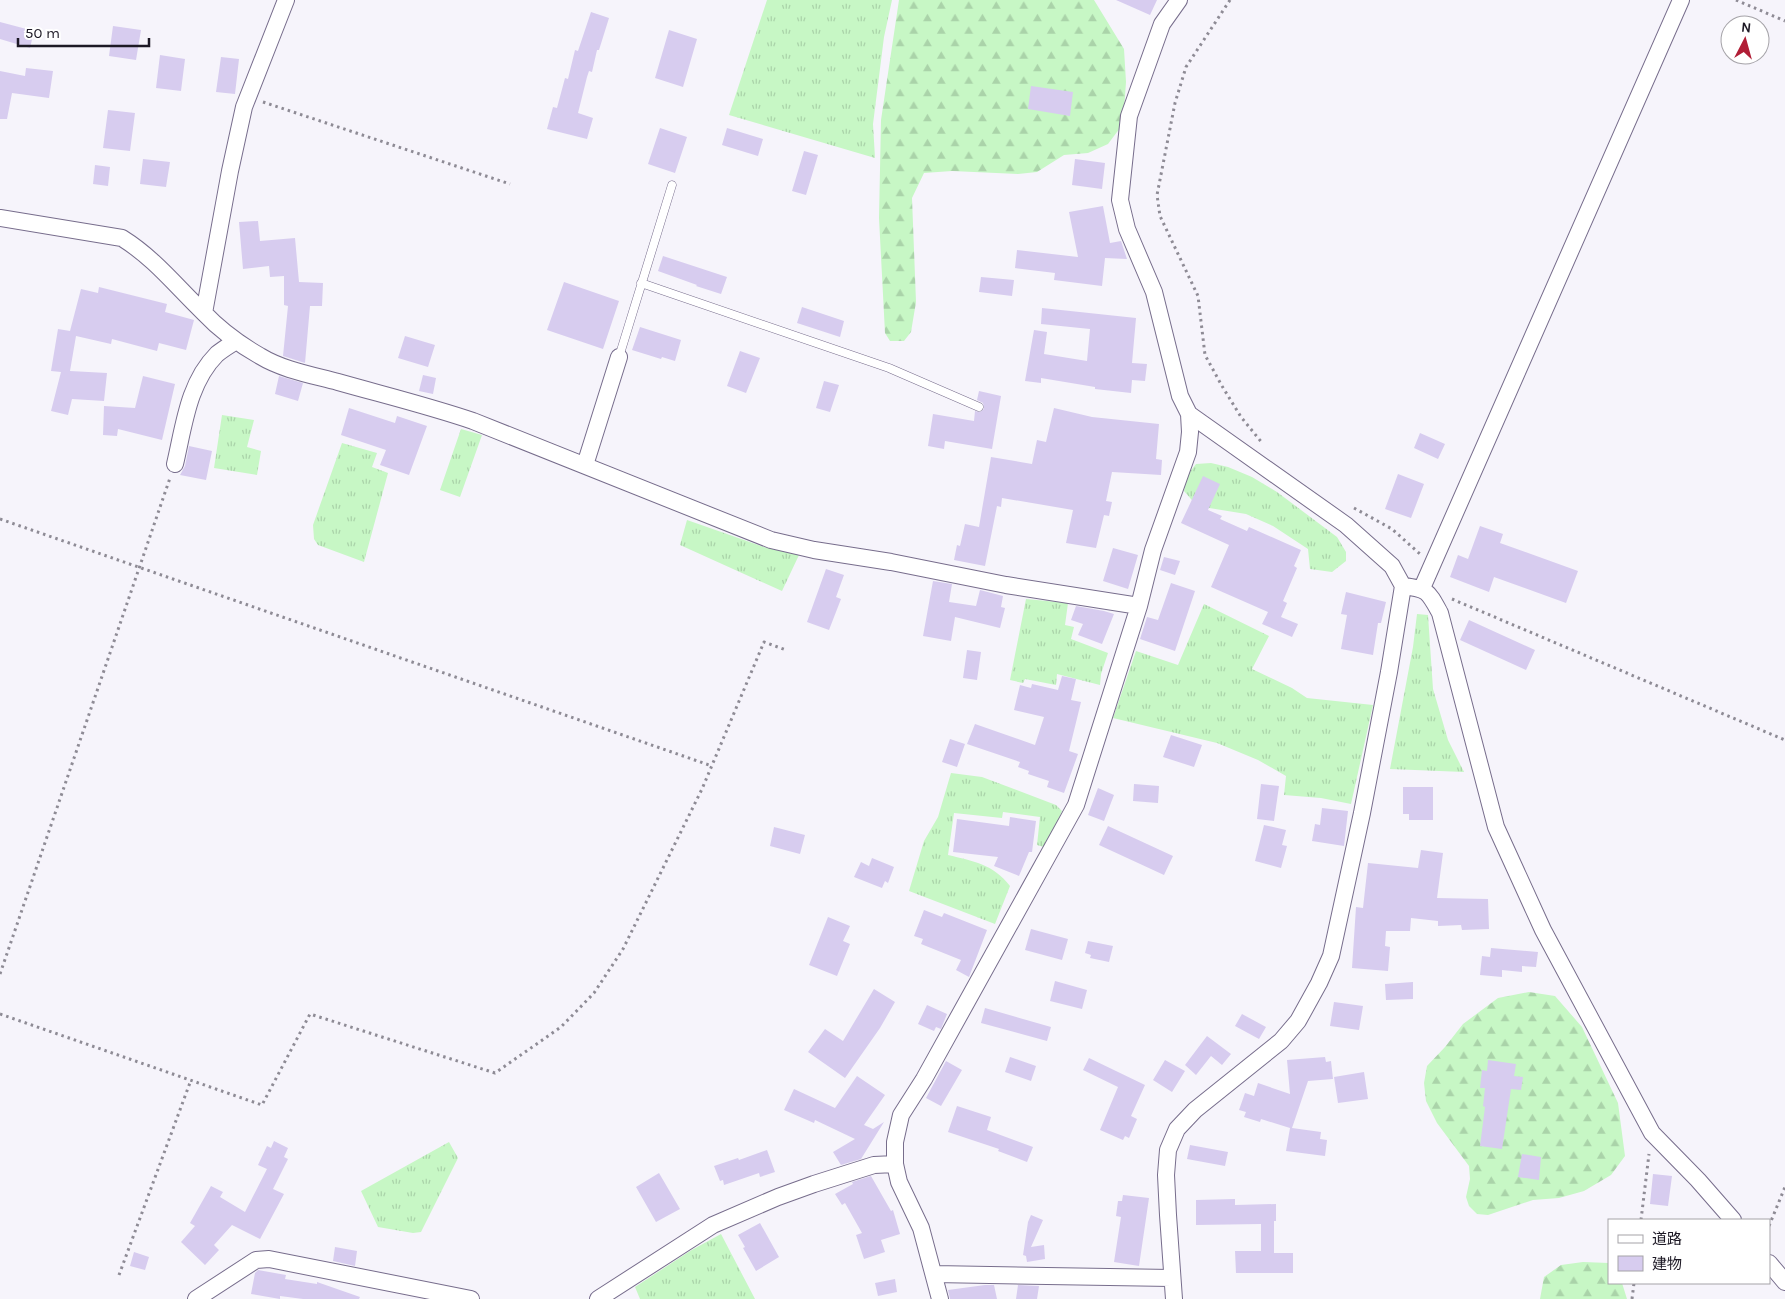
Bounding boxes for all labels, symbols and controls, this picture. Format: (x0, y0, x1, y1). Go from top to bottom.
scale bar (18, 15, 149, 47)
north arrow (1720, 15, 1770, 65)
text: N (1740, 19, 1752, 37)
text: 50 m (25, 24, 60, 42)
legend (1608, 1219, 1770, 1284)
text: 道路 (1652, 1230, 1682, 1248)
text: 建物 (1652, 1255, 1682, 1273)

